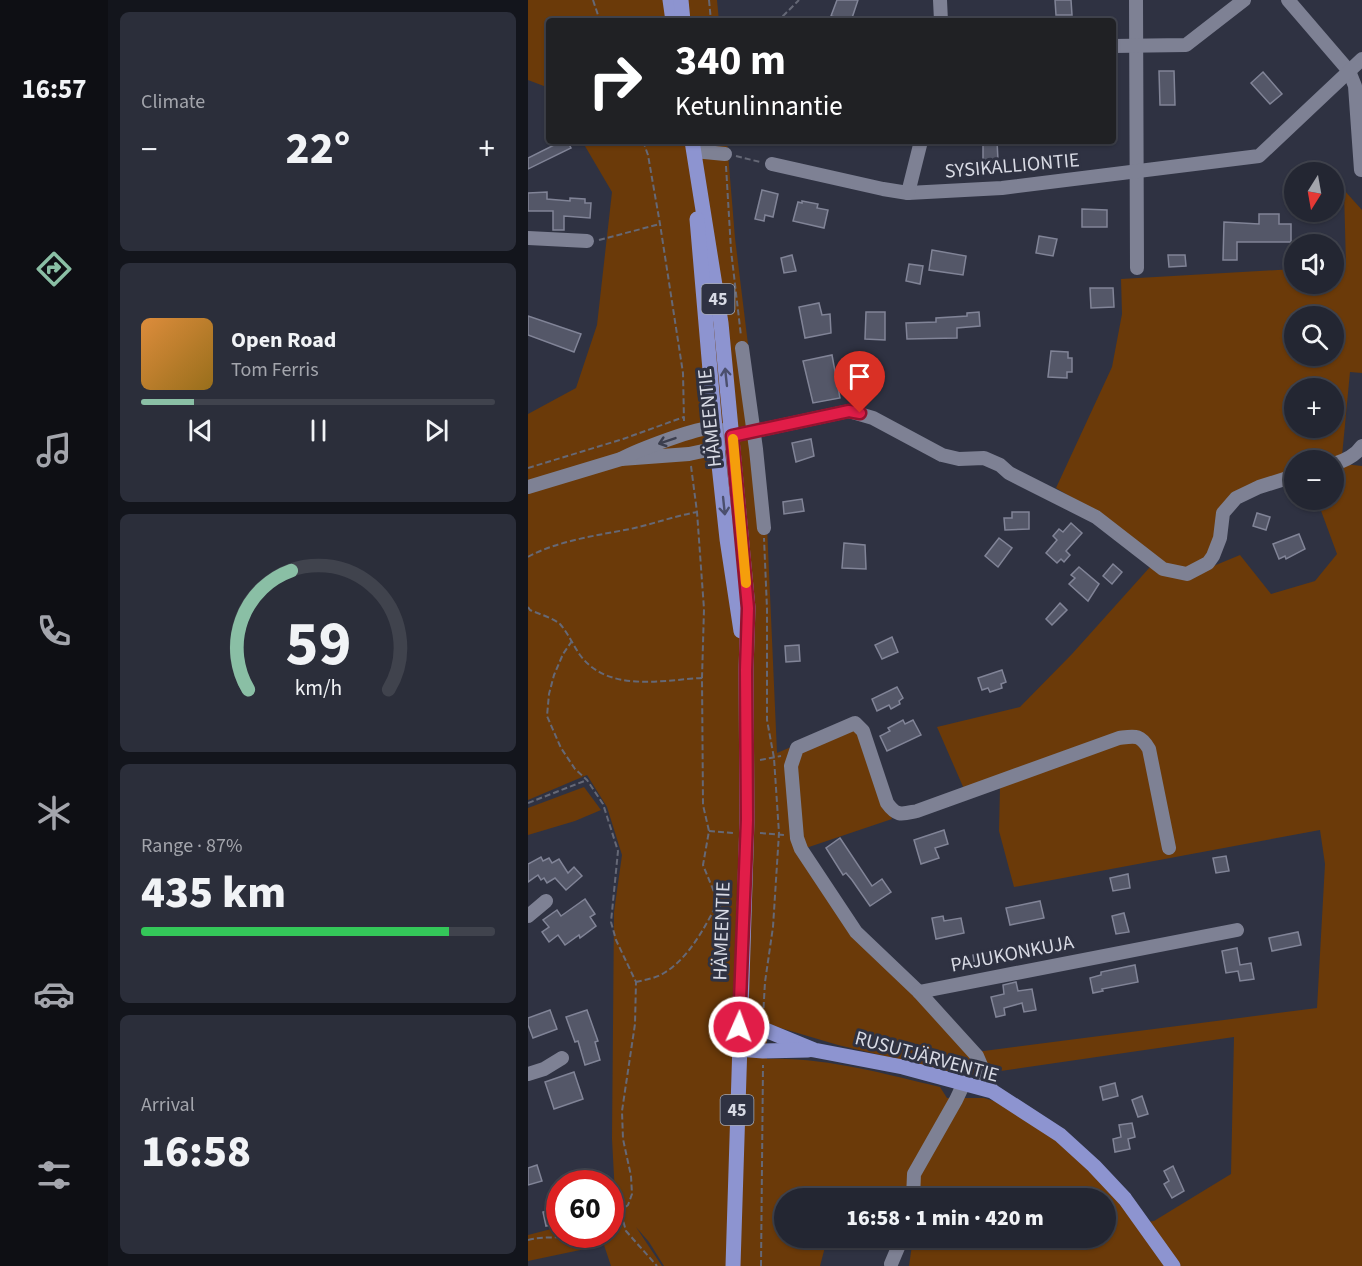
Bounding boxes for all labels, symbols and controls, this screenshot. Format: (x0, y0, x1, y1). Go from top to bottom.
text: 340 m (675, 31, 786, 91)
icon: right (576, 42, 654, 120)
text: 16:57 (21, 70, 87, 109)
text: Ketunlinnantie (675, 87, 843, 126)
text: Climate (141, 88, 205, 116)
text: 22° (286, 117, 350, 181)
text: − (141, 126, 157, 173)
text: + (479, 126, 495, 173)
street label: SYSIKALLIONTIE (944, 146, 1081, 186)
north arrow (1284, 162, 1344, 222)
map controls (1284, 162, 1344, 510)
button: sound (1284, 234, 1344, 294)
icon: directions (33, 248, 75, 290)
road number: 45 (702, 284, 735, 314)
button: search (1284, 306, 1344, 366)
text: Open Road (231, 324, 336, 356)
pin (834, 351, 885, 413)
text: Tom Ferris (231, 356, 319, 384)
icon: arrive (843, 360, 876, 393)
street label: HÄMEENTIE (691, 367, 729, 469)
one-way arrow (721, 368, 732, 388)
button: + (1284, 378, 1344, 438)
icon: previous (184, 414, 217, 447)
icon: pause (302, 414, 335, 447)
icon: next (420, 414, 453, 447)
icon: music (33, 429, 75, 471)
one-way arrow (658, 436, 677, 447)
button: − (1284, 450, 1344, 510)
one-way arrow (718, 496, 729, 516)
text: 59 (285, 600, 351, 689)
icon: phone (33, 610, 75, 652)
text: km/h (294, 673, 342, 704)
icon: climate (33, 792, 75, 834)
text: Range · 87% (141, 832, 242, 860)
text: 435 km (141, 861, 286, 925)
street label: HÄMEENTIE (706, 881, 738, 981)
street label: PAJUKONKUJA (948, 928, 1076, 980)
icon: car (33, 973, 75, 1015)
position arrow (707, 995, 771, 1059)
street label: RUSUTJÄRVENTIE (852, 1024, 1002, 1090)
text: Arrival (141, 1091, 195, 1119)
road number: 45 (720, 1095, 754, 1125)
text: 16:58 (141, 1120, 251, 1184)
icon: filters (33, 1154, 75, 1196)
speed limit sign: 60 (546, 1170, 624, 1248)
text: 16:58 · 1 min · 420 m (846, 1202, 1044, 1234)

